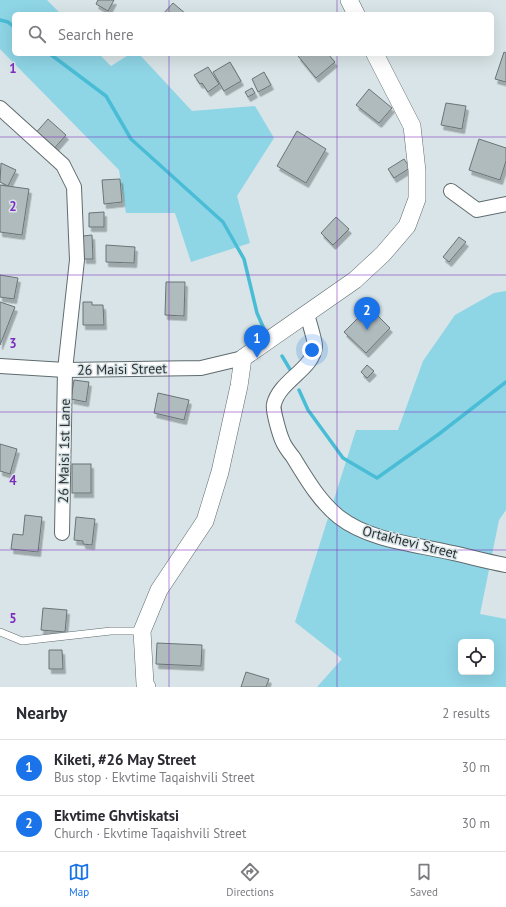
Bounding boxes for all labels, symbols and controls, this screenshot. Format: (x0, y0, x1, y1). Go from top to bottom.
search box (12, 12, 494, 56)
icon: search (26, 23, 48, 45)
text: Search here (58, 25, 134, 44)
text: 1 (9, 60, 17, 77)
text: 2 (9, 198, 17, 215)
pin: 2 (354, 297, 380, 330)
pin: 1 (244, 325, 270, 358)
text: 3 (9, 335, 17, 352)
your location (302, 340, 322, 360)
street label: 26 Maisi Street (77, 359, 167, 379)
street label: 26 Maisi 1st Lane (54, 398, 74, 504)
text: 4 (9, 472, 17, 489)
street label: Ortakhevi Street (360, 521, 460, 563)
text: 5 (9, 610, 17, 627)
map controls (458, 639, 494, 675)
button: locate (458, 639, 494, 675)
text: Nearby (16, 702, 67, 724)
text: 2 results (442, 705, 490, 722)
text: Kiketi, #26 May Street (54, 750, 196, 769)
text: 1 (25, 759, 33, 776)
text: 30 m (462, 759, 490, 776)
text: Bus stop · Ekvtime Taqaishvili Street (54, 769, 255, 786)
text: Ekvtime Ghvtiskatsi (54, 806, 179, 825)
text: 2 (25, 815, 33, 832)
text: 30 m (462, 815, 490, 832)
text: Church · Ekvtime Taqaishvili Street (54, 825, 246, 842)
tab: Map (68, 861, 90, 899)
tab: Directions (226, 861, 274, 899)
tab: Saved (410, 861, 438, 899)

